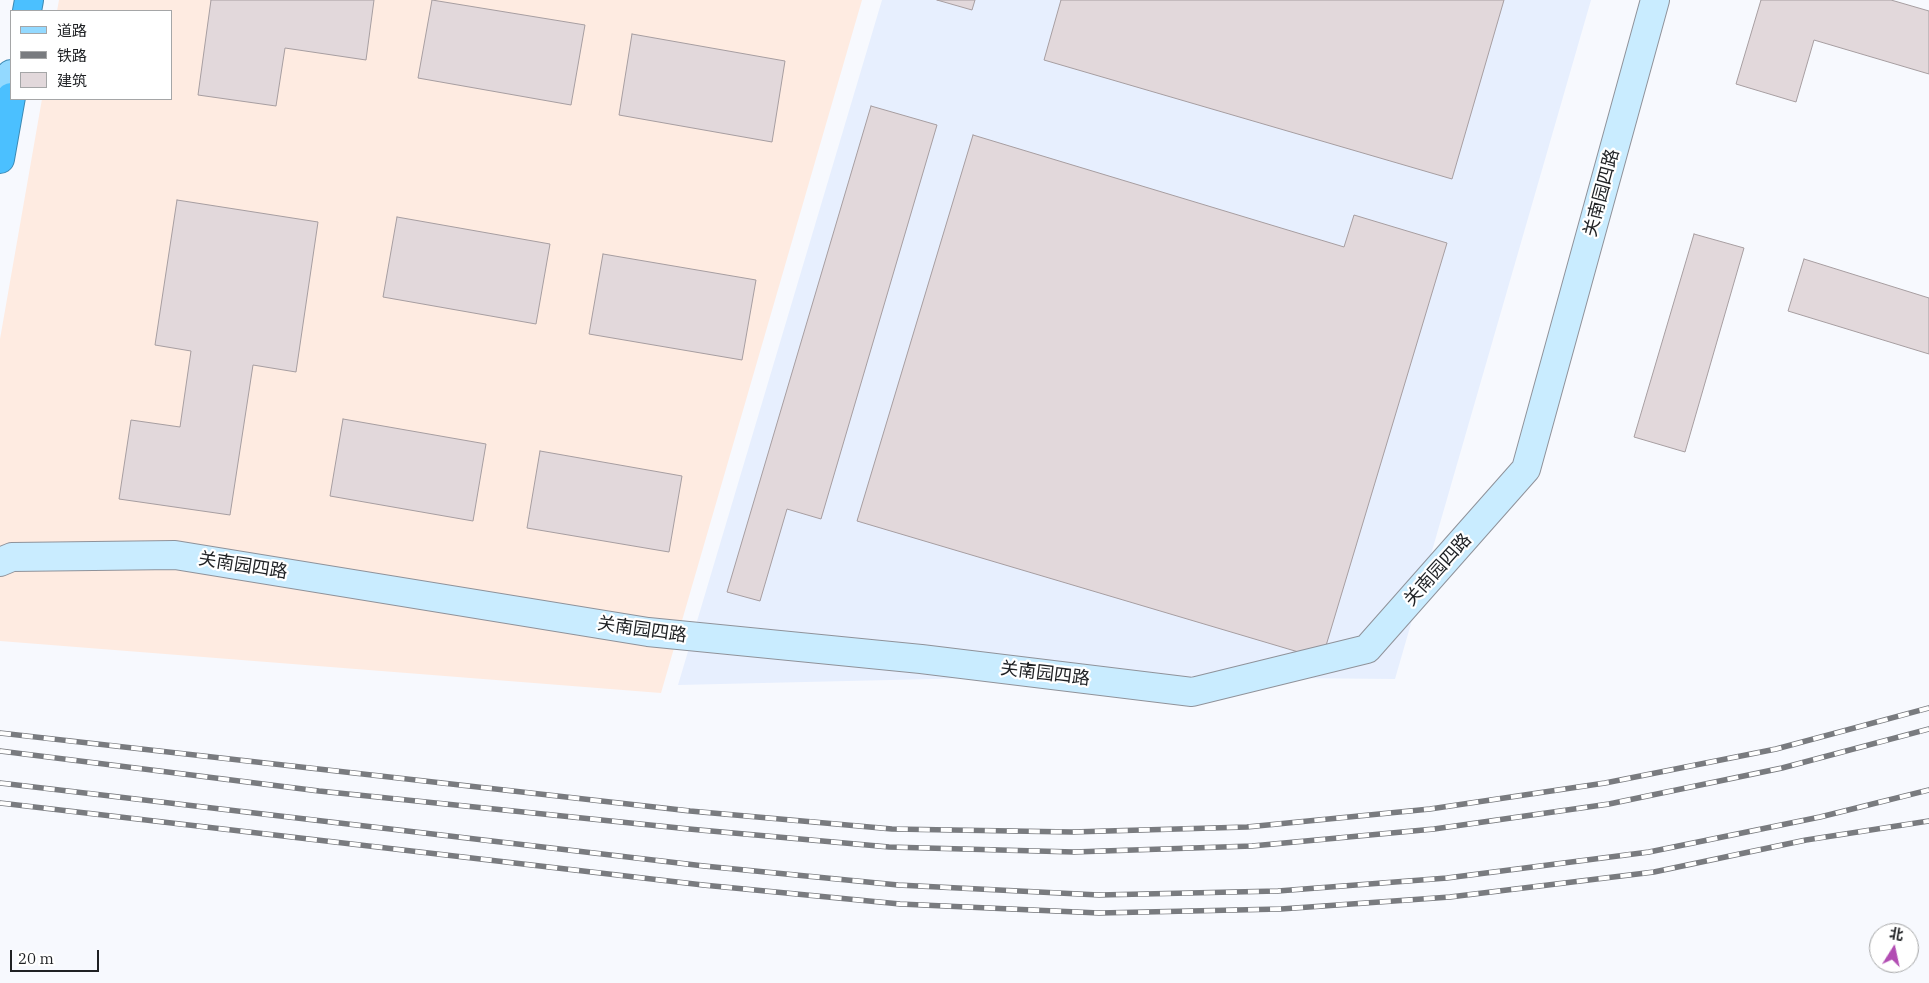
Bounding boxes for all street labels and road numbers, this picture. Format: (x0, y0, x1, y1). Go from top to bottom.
street label: 关南园四路 (1580, 147, 1624, 239)
street label: 关南园四路 (1400, 529, 1476, 611)
street label: 关南园四路 (197, 548, 289, 584)
street label: 关南园四路 (596, 613, 688, 647)
street label: 关南园四路 (999, 658, 1091, 690)

